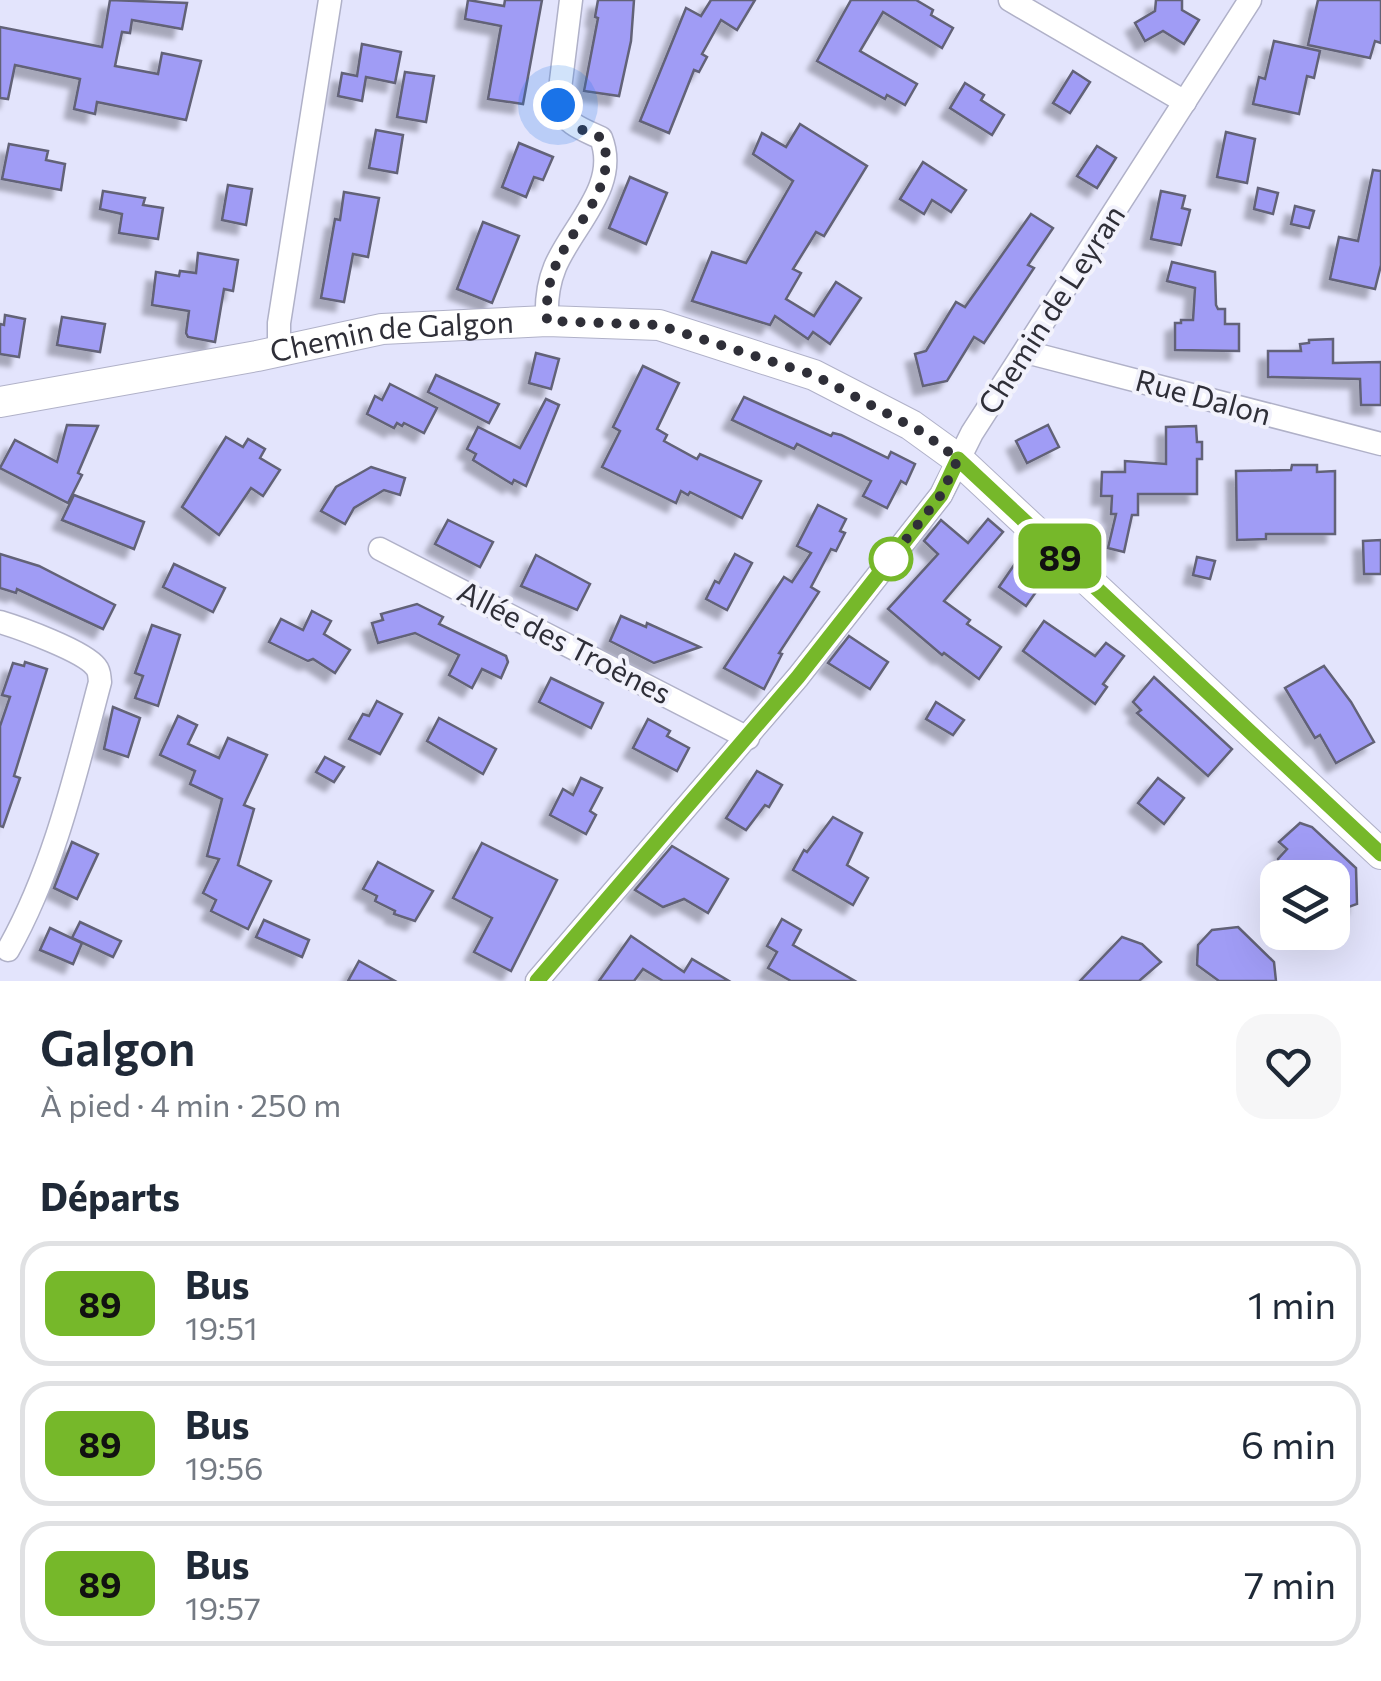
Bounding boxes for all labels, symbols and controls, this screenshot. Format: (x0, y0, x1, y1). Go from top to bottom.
your location (533, 80, 583, 130)
street label: Chemin de Leyran (968, 197, 1131, 420)
street label: Chemin de Galgon (266, 302, 515, 369)
street label: Rue Dalon (1132, 360, 1275, 431)
line badge: 89 (1015, 524, 1105, 588)
text: 89 (1038, 535, 1082, 578)
unlabelled marker (870, 538, 912, 580)
street label: Allée des Troènes (452, 571, 678, 710)
map controls (1260, 860, 1350, 950)
button: layers (1260, 860, 1350, 950)
button: heart (1236, 1014, 1341, 1119)
text: Galgon (40, 1017, 195, 1076)
text: À pied · 4 min · 250 m (40, 1084, 341, 1124)
text: Départs (40, 1172, 180, 1219)
text: Bus (185, 1260, 250, 1307)
text: 1 min (1248, 1280, 1336, 1327)
text: 89 (78, 1282, 122, 1325)
text: 19:51 (185, 1307, 258, 1347)
text: Bus (185, 1400, 250, 1447)
text: 6 min (1241, 1420, 1336, 1467)
text: 89 (78, 1422, 122, 1465)
text: 19:56 (185, 1447, 263, 1487)
text: Bus (185, 1540, 250, 1587)
text: 7 min (1244, 1560, 1336, 1607)
text: 89 (78, 1562, 122, 1605)
text: 19:57 (185, 1587, 261, 1627)

